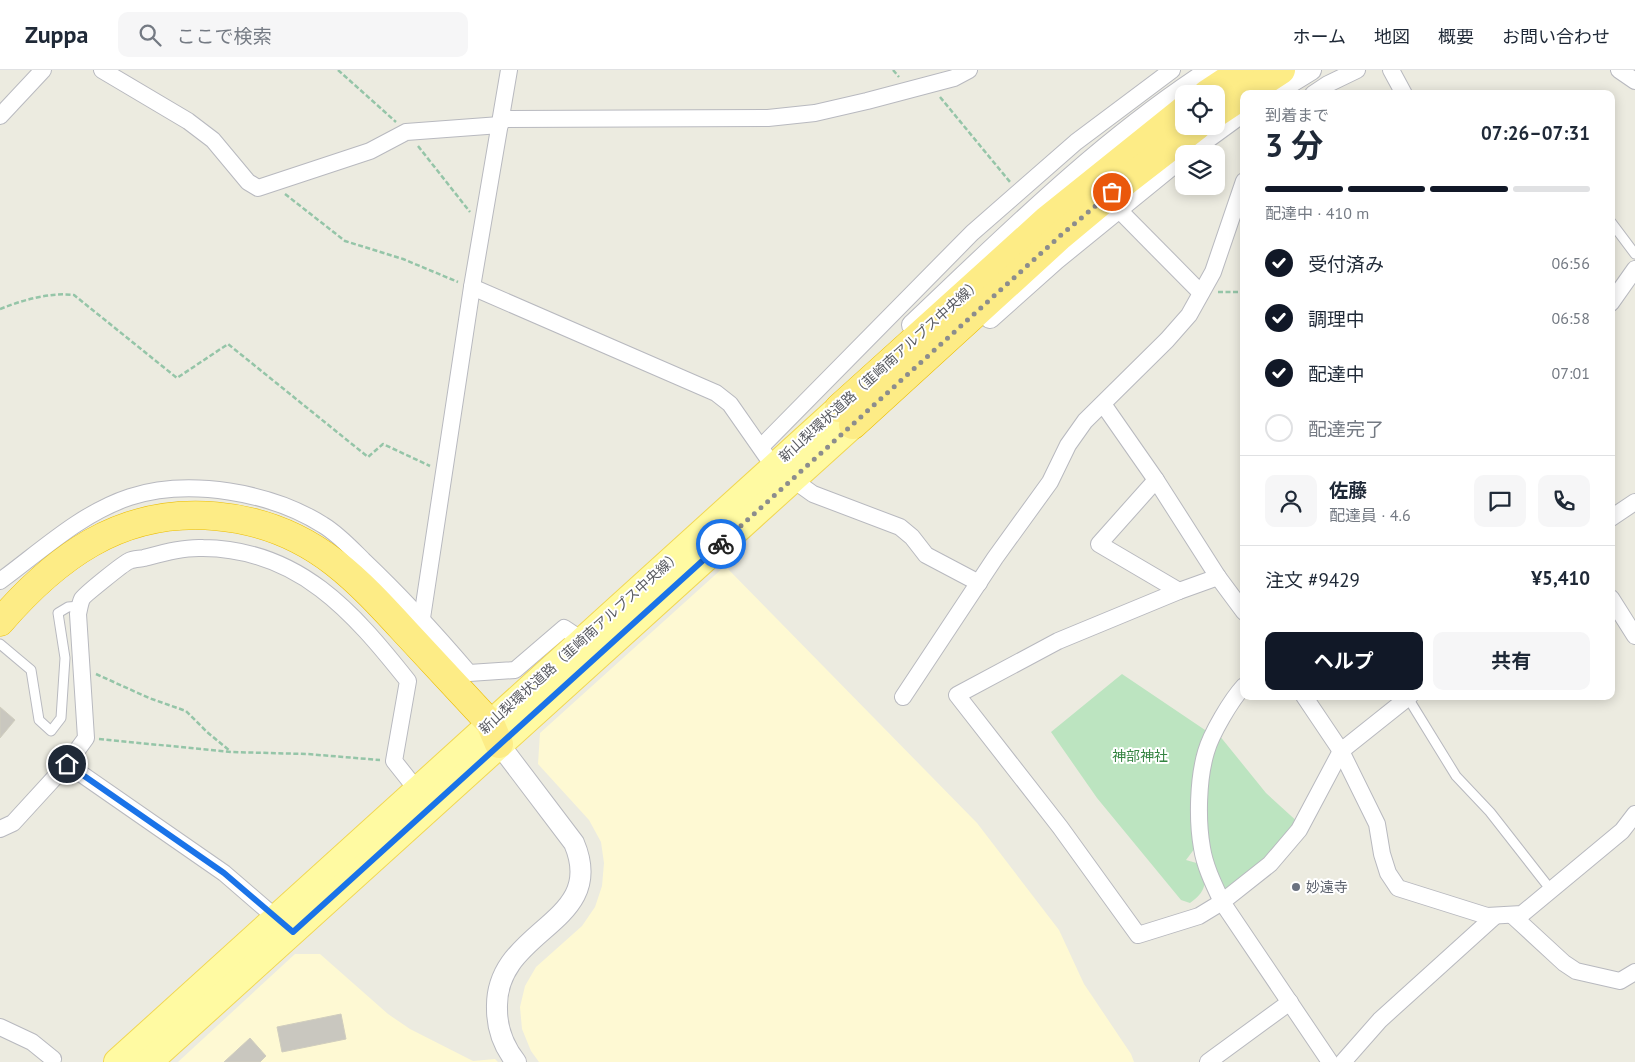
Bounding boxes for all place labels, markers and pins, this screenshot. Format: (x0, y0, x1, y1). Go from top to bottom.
pin (1091, 171, 1133, 213)
pin (46, 743, 88, 785)
place label: 妙遠寺 (1306, 878, 1348, 896)
marker: 妙遠寺 (1290, 881, 1302, 893)

